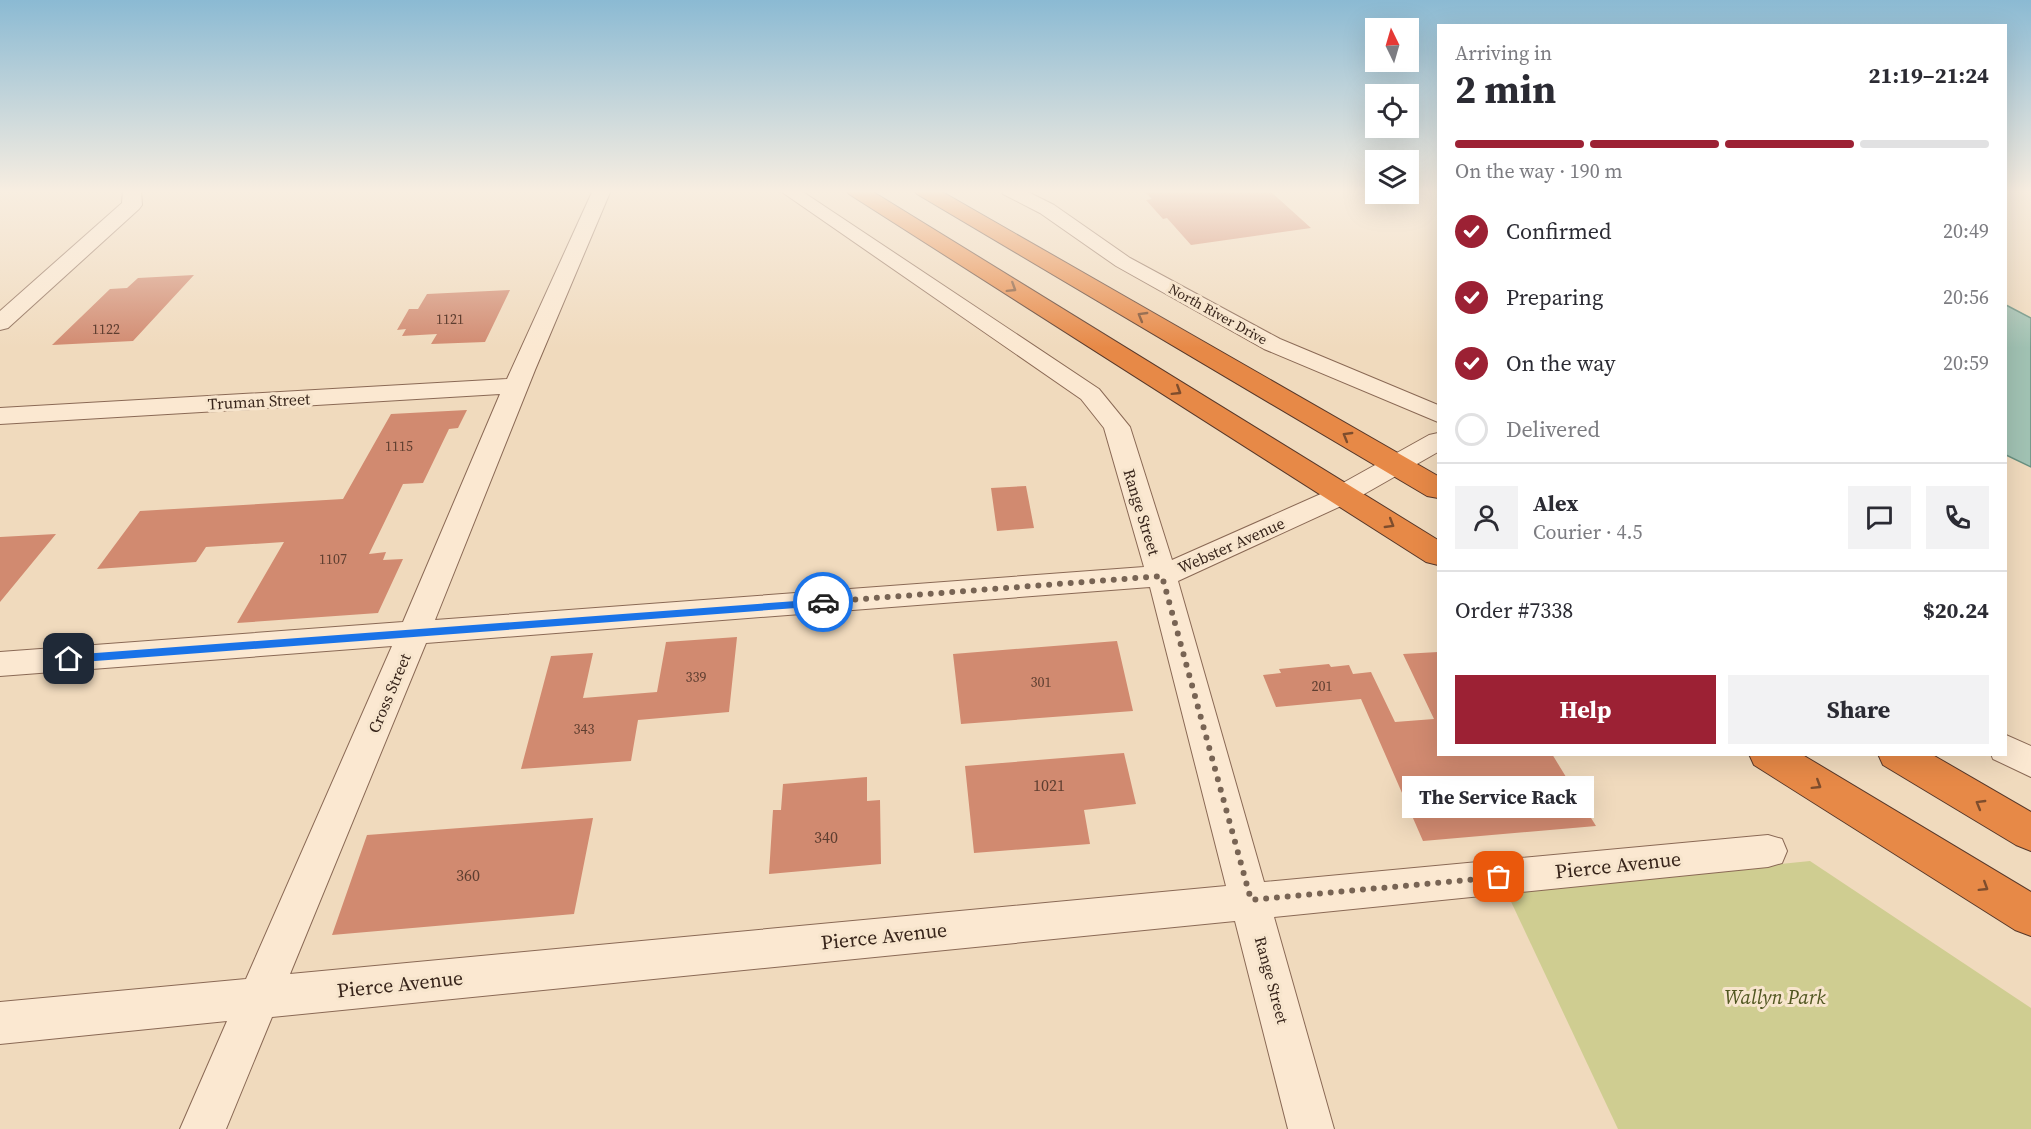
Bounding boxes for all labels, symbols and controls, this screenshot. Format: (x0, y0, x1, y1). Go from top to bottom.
north arrow (1365, 18, 1419, 72)
map controls (1365, 18, 1419, 204)
text: Arriving in (1455, 39, 1552, 67)
text: 21:19–21:24 (1869, 60, 1989, 90)
text: 2 min (1455, 63, 1556, 116)
button: locate (1365, 84, 1419, 138)
button: layers (1365, 150, 1419, 204)
text: On the way · 190 m (1455, 157, 1622, 185)
icon: check (1455, 215, 1488, 248)
text: Confirmed (1506, 216, 1611, 246)
text: 20:49 (1943, 217, 1989, 245)
street label: North River Drive (1165, 279, 1271, 349)
one-way arrow (1006, 280, 1016, 292)
icon: check (1455, 281, 1488, 314)
text: Preparing (1506, 282, 1603, 312)
text: 20:56 (1943, 283, 1989, 311)
house number: 1121 (436, 309, 464, 329)
one-way arrow (1138, 312, 1148, 324)
house number: 1122 (92, 319, 120, 339)
icon: check (1455, 347, 1488, 380)
text: On the way (1506, 348, 1615, 378)
text: 20:59 (1943, 349, 1989, 377)
one-way arrow (1171, 384, 1182, 395)
street label: Truman Street (207, 387, 312, 415)
text: Delivered (1506, 414, 1600, 444)
one-way arrow (1343, 431, 1353, 443)
house number: 1115 (385, 436, 413, 456)
street label: Range Street (1118, 466, 1166, 559)
button: person (1455, 486, 1518, 549)
button: chat (1848, 486, 1911, 549)
button: phone (1926, 486, 1989, 549)
text: Alex (1533, 488, 1578, 518)
street label: Webster Avenue (1174, 512, 1288, 578)
one-way arrow (1384, 517, 1395, 528)
text: Courier · 4.5 (1533, 518, 1642, 546)
house number: 1107 (319, 549, 347, 569)
courier (793, 572, 853, 632)
icon: car (807, 586, 840, 619)
text: Order #7338 (1455, 595, 1573, 625)
text: $20.24 (1923, 595, 1989, 625)
pin (43, 633, 94, 684)
icon: home (52, 642, 85, 675)
street label: Cross Street (362, 649, 416, 736)
house number: 339 (686, 667, 707, 687)
house number: 301 (1031, 672, 1052, 692)
button: Help (1455, 675, 1716, 744)
button: Share (1728, 675, 1989, 744)
house number: 201 (1312, 676, 1333, 696)
house number: 343 (574, 719, 595, 739)
house number: 1021 (1033, 774, 1065, 796)
callout: The Service Rack (1403, 775, 1595, 817)
one-way arrow (1811, 778, 1821, 790)
text: The Service Rack (1419, 783, 1577, 811)
one-way arrow (1976, 799, 1987, 811)
house number: 340 (814, 826, 838, 848)
street label: Pierce Avenue (1554, 844, 1682, 886)
pin (1473, 851, 1524, 902)
icon: bag (1482, 860, 1515, 893)
house number: 360 (456, 864, 480, 886)
one-way arrow (1978, 880, 1988, 892)
street label: Pierce Avenue (820, 915, 948, 957)
street label: Range Street (1250, 934, 1294, 1027)
street label: Pierce Avenue (336, 963, 464, 1005)
park label: Wallyn Park (1724, 983, 1826, 1011)

